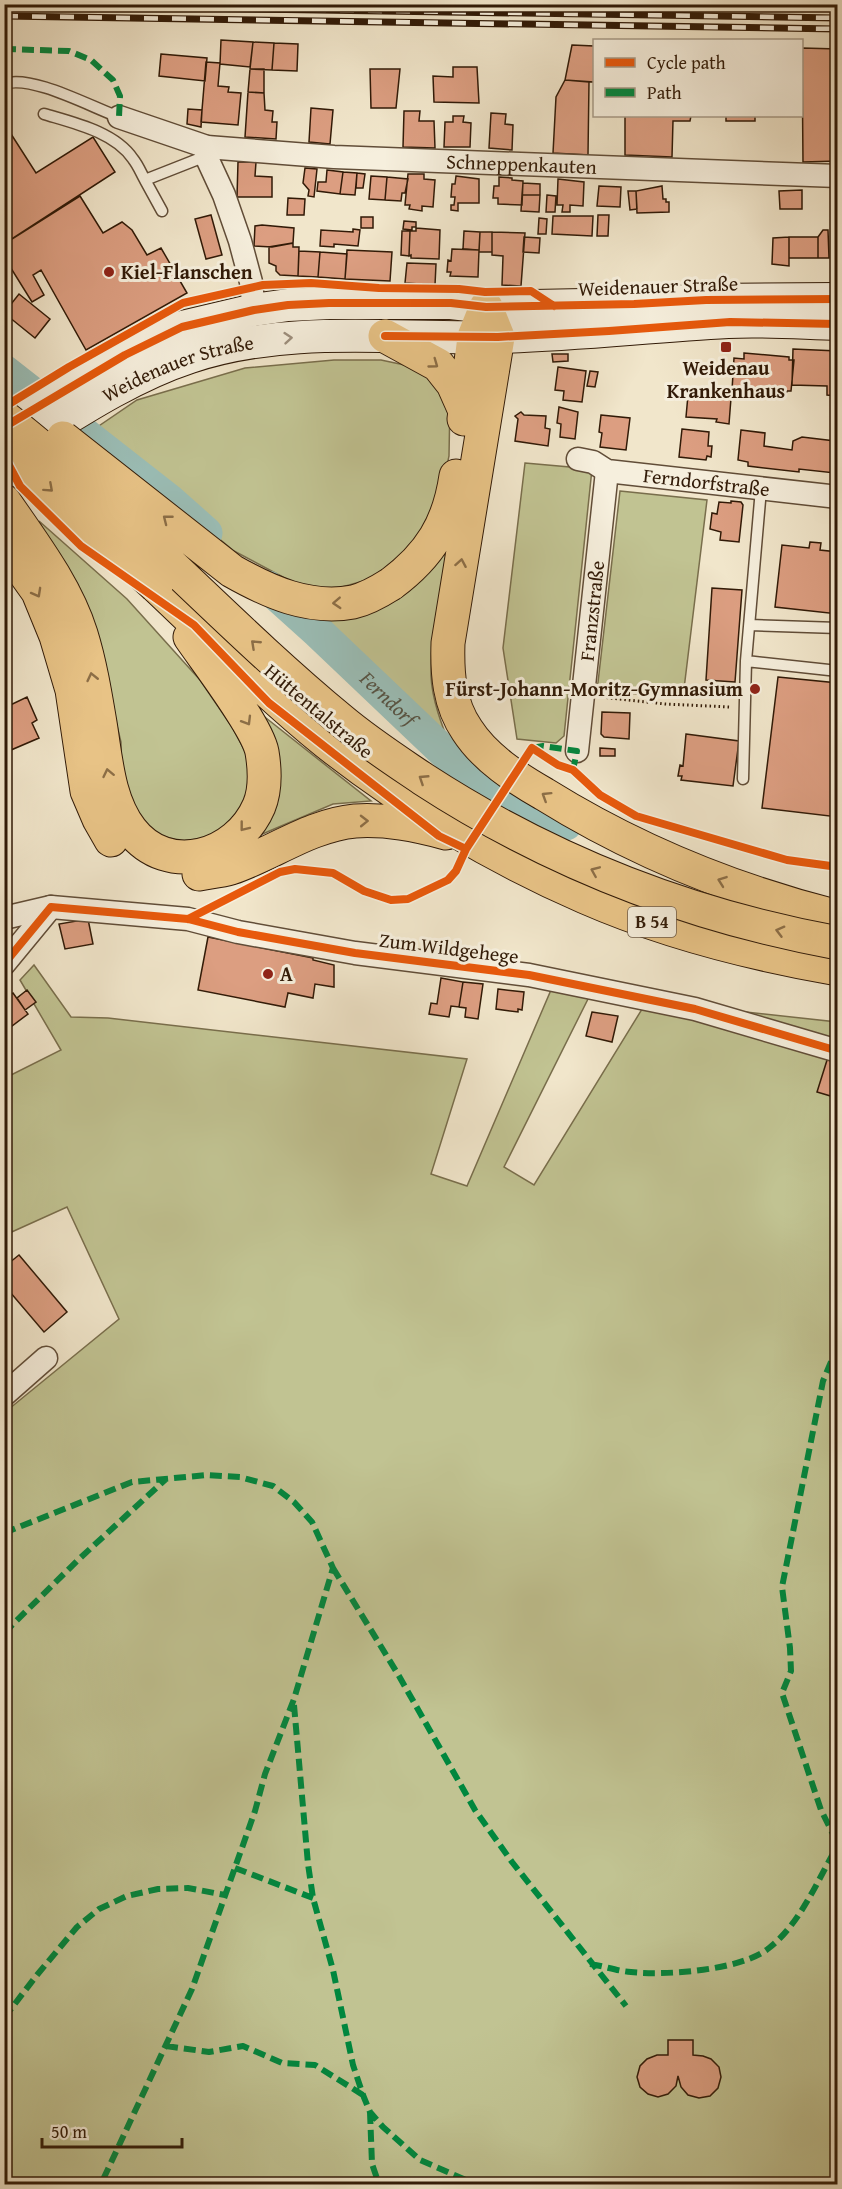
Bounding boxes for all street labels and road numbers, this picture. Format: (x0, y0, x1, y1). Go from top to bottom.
street label: Schneppenkauten (446, 146, 597, 181)
street label: Weidenauer Straße (577, 268, 739, 303)
street label: Weidenauer Straße (96, 327, 256, 409)
street label: Ferndorfstraße (642, 460, 771, 503)
street label: Franzstraße (572, 559, 611, 662)
street label: Hüttentalstraße (258, 656, 380, 765)
road number: B 54 (628, 907, 676, 937)
street label: Zum Wildgehege (378, 925, 520, 970)

